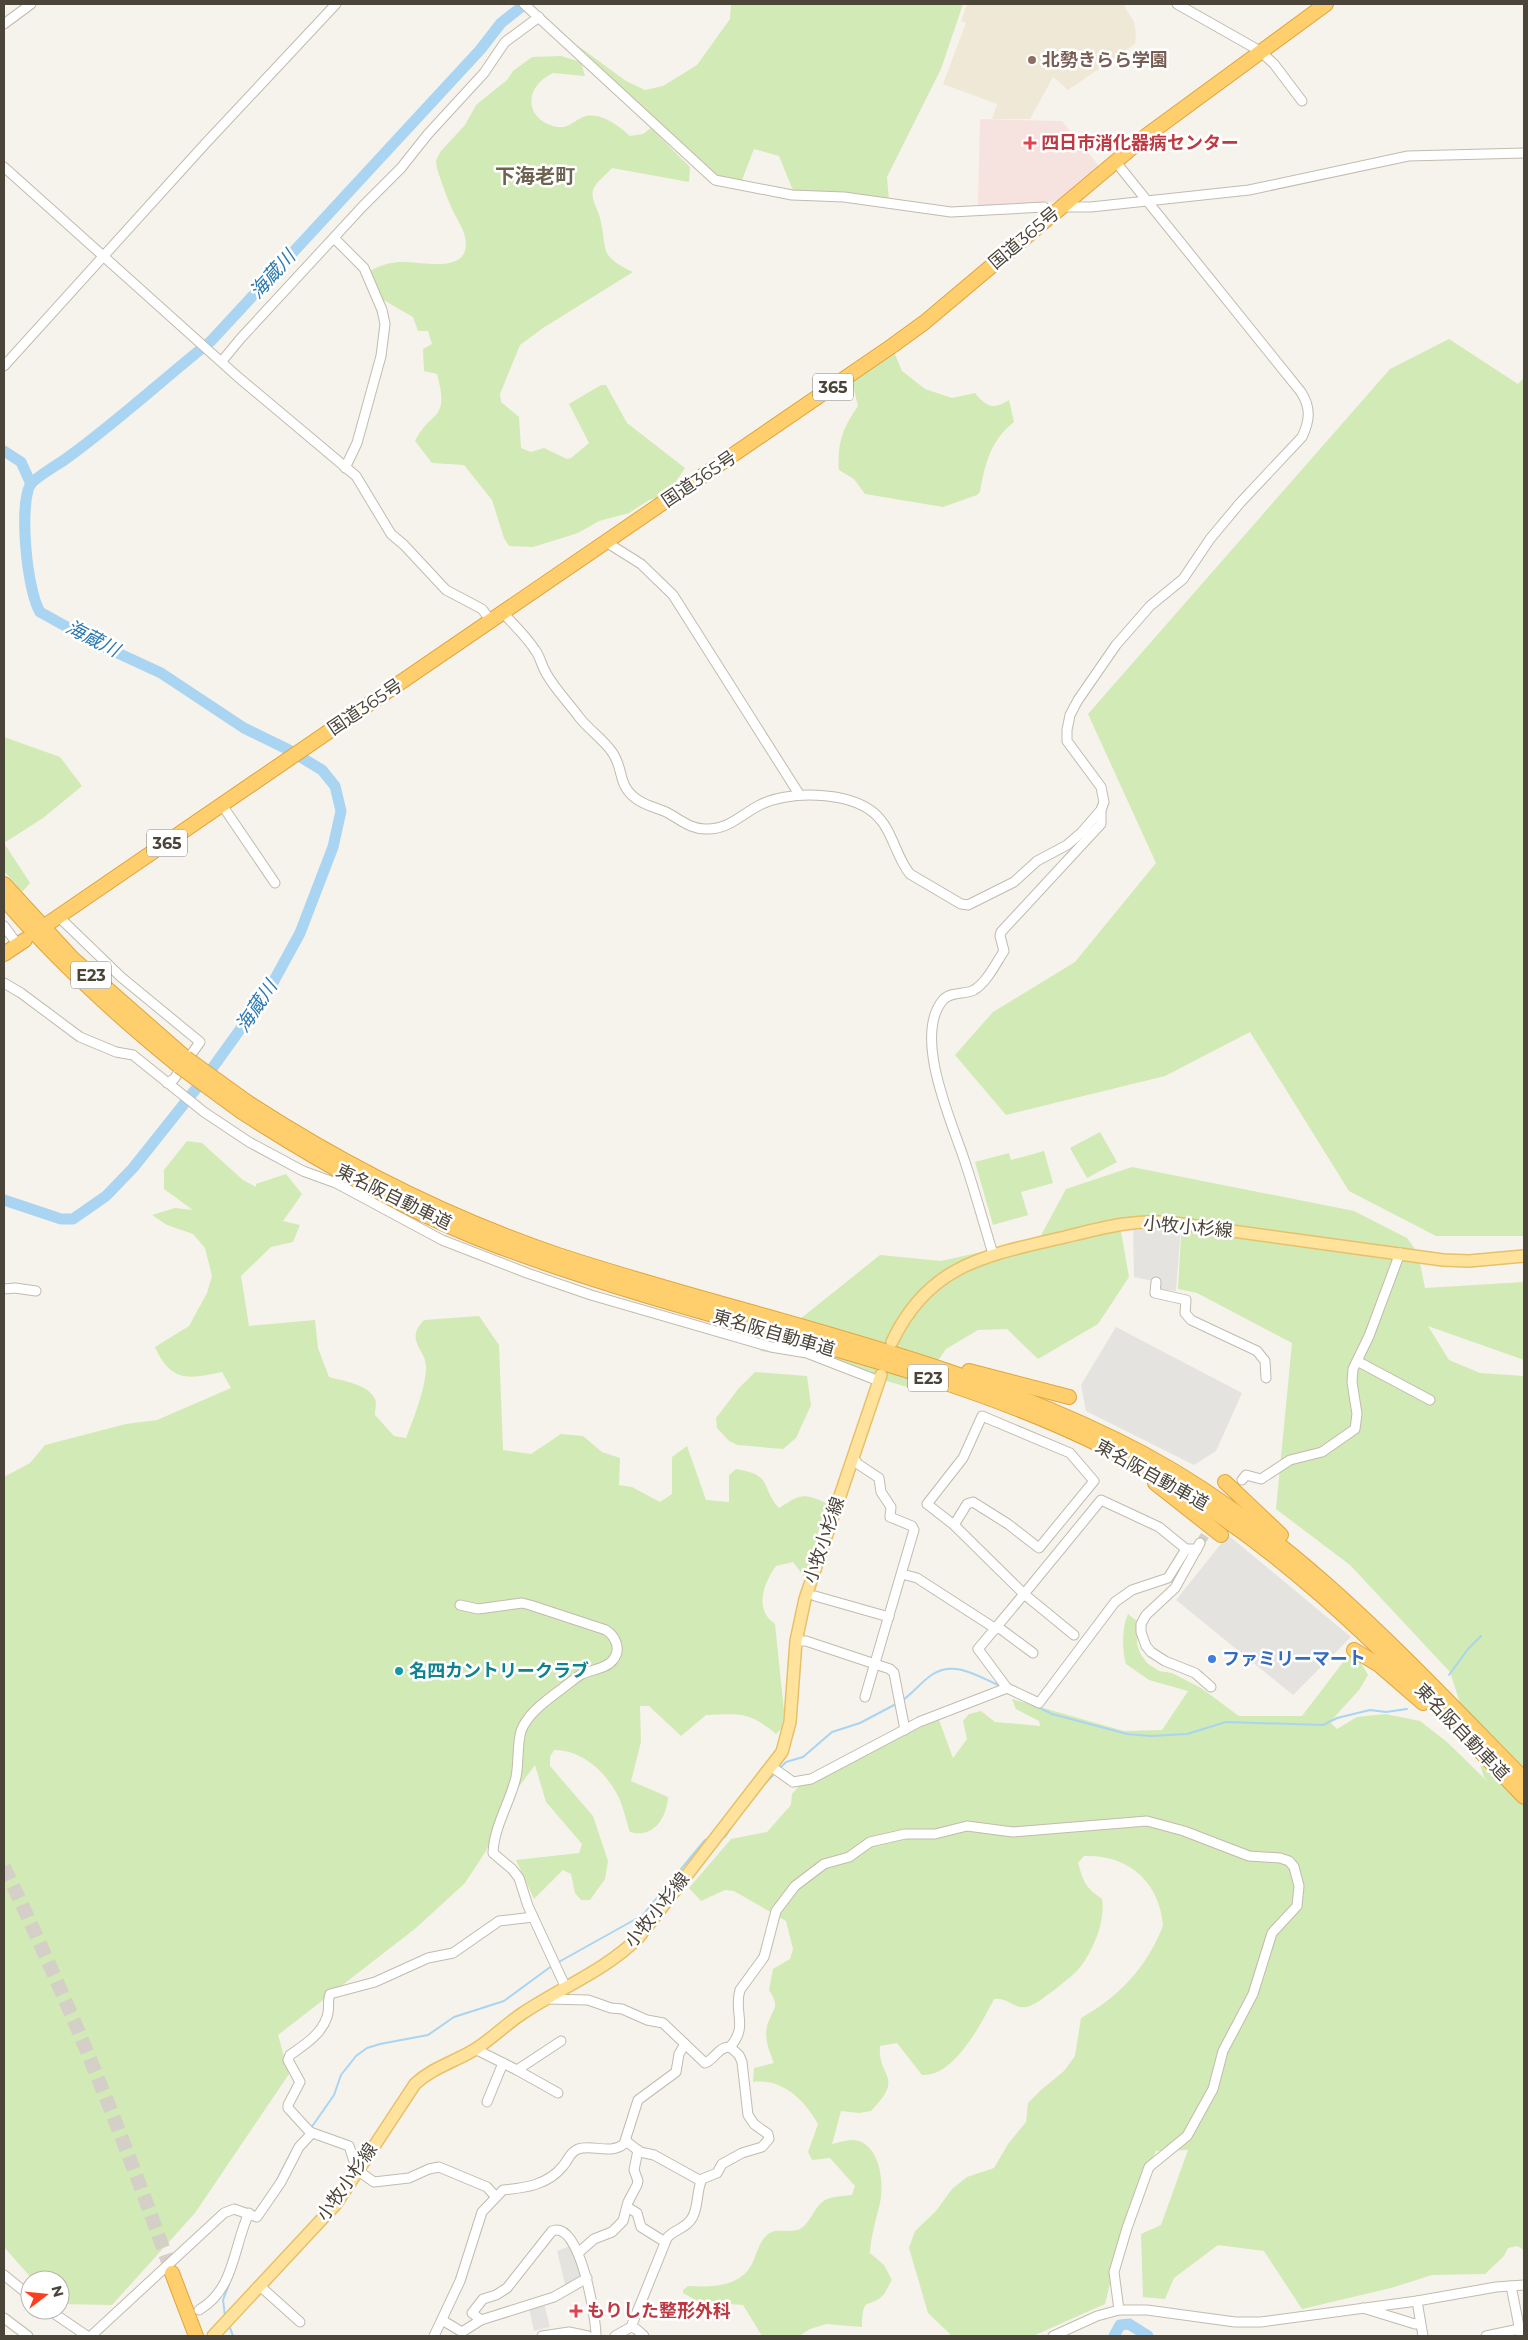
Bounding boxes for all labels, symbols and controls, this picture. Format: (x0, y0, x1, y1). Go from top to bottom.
place label: 北勢きらら学園 (1042, 49, 1168, 71)
marker: 北勢きらら学園 (1026, 54, 1038, 66)
place label: 四日市消化器病センター (1041, 132, 1239, 154)
marker: 四日市消化器病センター (1023, 136, 1037, 150)
district label: 下海老町 (495, 164, 575, 188)
street label: 国道365号 (984, 202, 1064, 274)
water label: 海蔵川 (245, 244, 301, 303)
road number: 365 (813, 374, 853, 401)
street label: 国道365号 (657, 446, 741, 512)
water label: 海蔵川 (62, 615, 125, 663)
street label: 国道365号 (323, 674, 407, 740)
road number: 365 (147, 830, 187, 856)
road number: E23 (71, 962, 111, 988)
water label: 海蔵川 (231, 975, 283, 1036)
street label: 東名阪自動車道 (333, 1159, 455, 1235)
street label: 小牧小杉線 (1142, 1212, 1234, 1242)
street label: 東名阪自動車道 (710, 1305, 838, 1361)
road number: E23 (908, 1365, 948, 1392)
street label: 東名阪自動車道 (1092, 1435, 1212, 1515)
street label: 小牧小杉線 (799, 1494, 849, 1586)
place label: ファミリーマート (1222, 1648, 1366, 1670)
marker: ファミリーマート (1206, 1653, 1218, 1665)
place label: 名四カントリークラブ (409, 1660, 589, 1682)
marker: 名四カントリークラブ (393, 1665, 405, 1677)
street label: 東名阪自動車道 (1410, 1679, 1514, 1785)
street label: 小牧小杉線 (620, 1868, 694, 1952)
street label: 小牧小杉線 (312, 2139, 382, 2225)
north arrow (20, 2270, 70, 2320)
text: N (47, 2283, 68, 2299)
place label: もりした整形外科 (587, 2300, 731, 2322)
marker: もりした整形外科 (569, 2304, 583, 2318)

